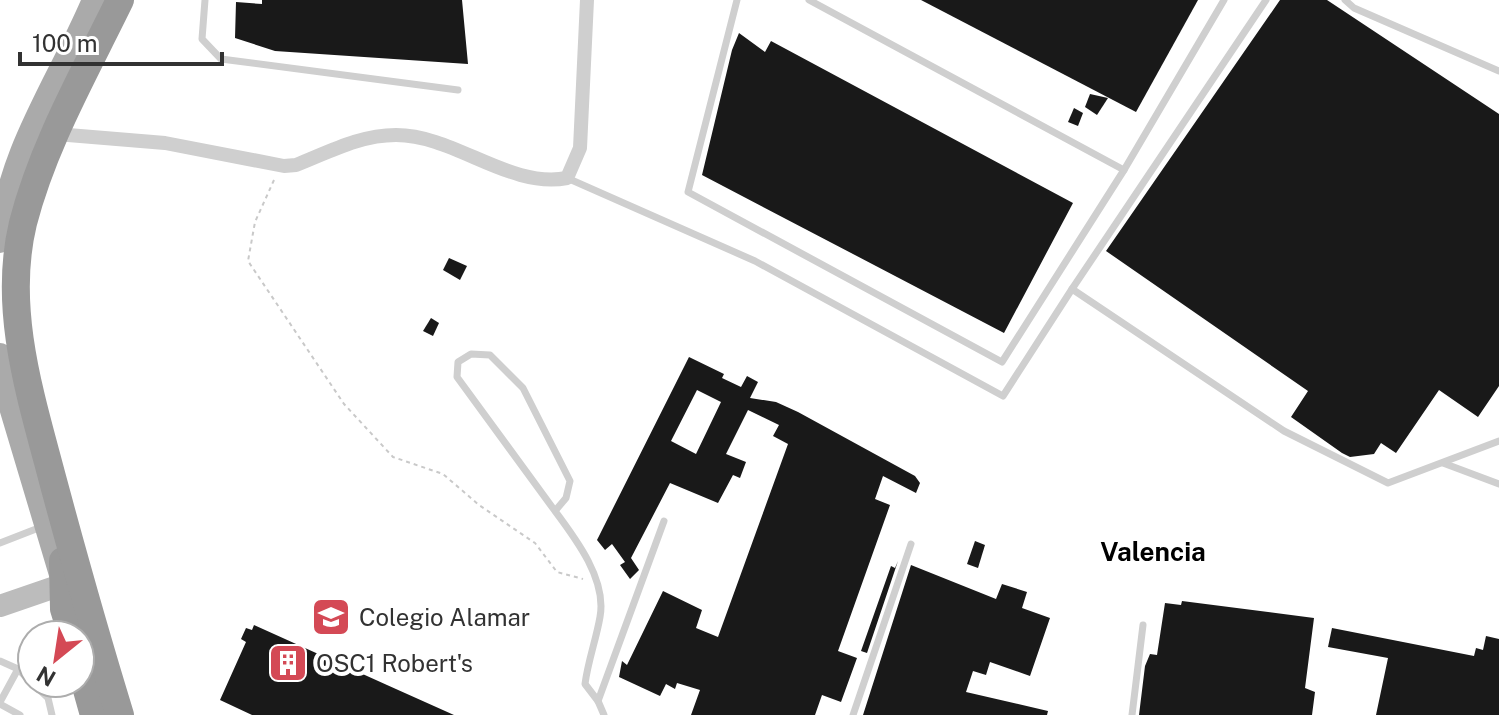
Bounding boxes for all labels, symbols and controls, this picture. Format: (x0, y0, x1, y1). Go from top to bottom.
scale bar (20, 16, 222, 66)
text: 100 m (32, 29, 98, 57)
district label: Valencia (1100, 536, 1206, 567)
school or university icon: Colegio Alamar (310, 596, 352, 638)
place label: Colegio Alamar (359, 603, 530, 631)
north arrow (16, 619, 96, 699)
building icon: OSC1 Robert's (267, 642, 309, 684)
place label: OSC1 Robert's (316, 649, 473, 677)
text: N (32, 661, 60, 692)

